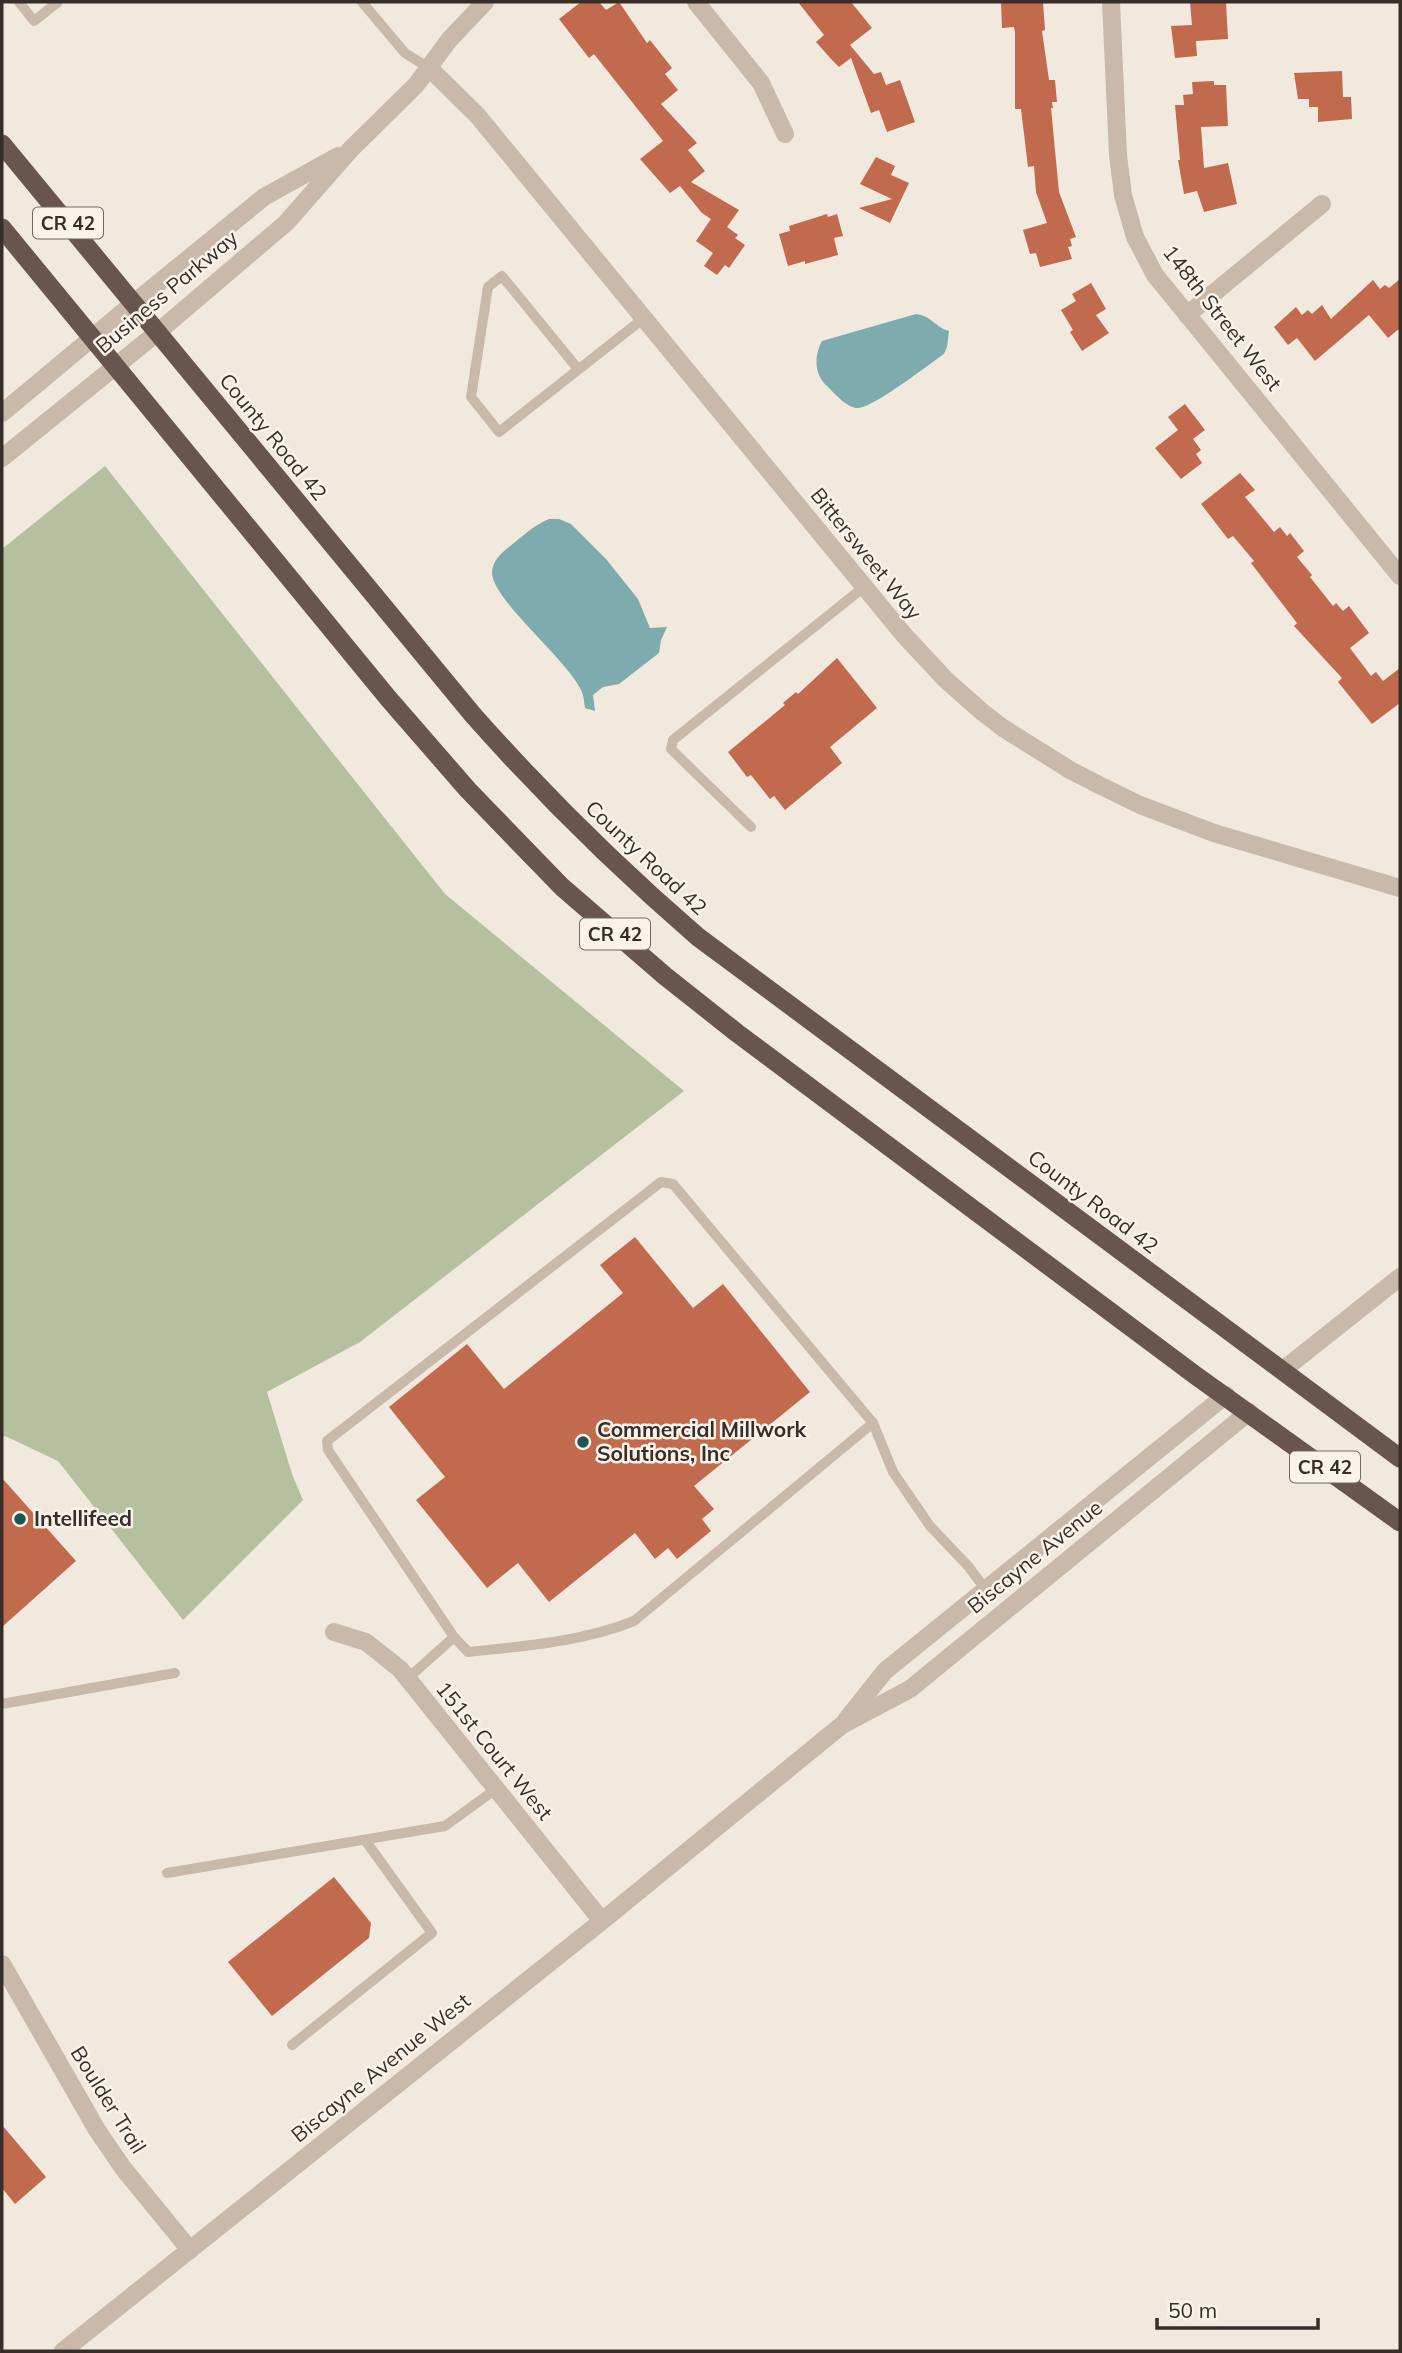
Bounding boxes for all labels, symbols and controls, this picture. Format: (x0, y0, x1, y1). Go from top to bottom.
road number: CR 42 (33, 208, 103, 238)
street label: Business Parkway (90, 224, 243, 358)
street label: 148th Street West (1158, 239, 1288, 395)
street label: County Road 42 (214, 367, 333, 505)
street label: Bittersweet Way (806, 482, 928, 625)
street label: County Road 42 (581, 794, 713, 920)
road number: CR 42 (580, 918, 650, 950)
street label: County Road 42 (1023, 1144, 1164, 1259)
place label: Commercial Millwork Solutions, Inc (597, 1416, 806, 1466)
marker: Commercial Millwork Solutions, Inc (575, 1434, 591, 1450)
road number: CR 42 (1290, 1452, 1360, 1483)
street label: Biscayne Avenue (962, 1494, 1107, 1619)
place label: Intellifeed (34, 1505, 132, 1531)
marker: Intellifeed (12, 1511, 28, 1527)
street label: 151st Court West (431, 1676, 559, 1825)
street label: Biscayne Avenue West (286, 1987, 475, 2147)
street label: Boulder Trail (66, 2041, 152, 2158)
scale bar (1157, 2286, 1318, 2330)
text: 50 m (1168, 2297, 1217, 2323)

